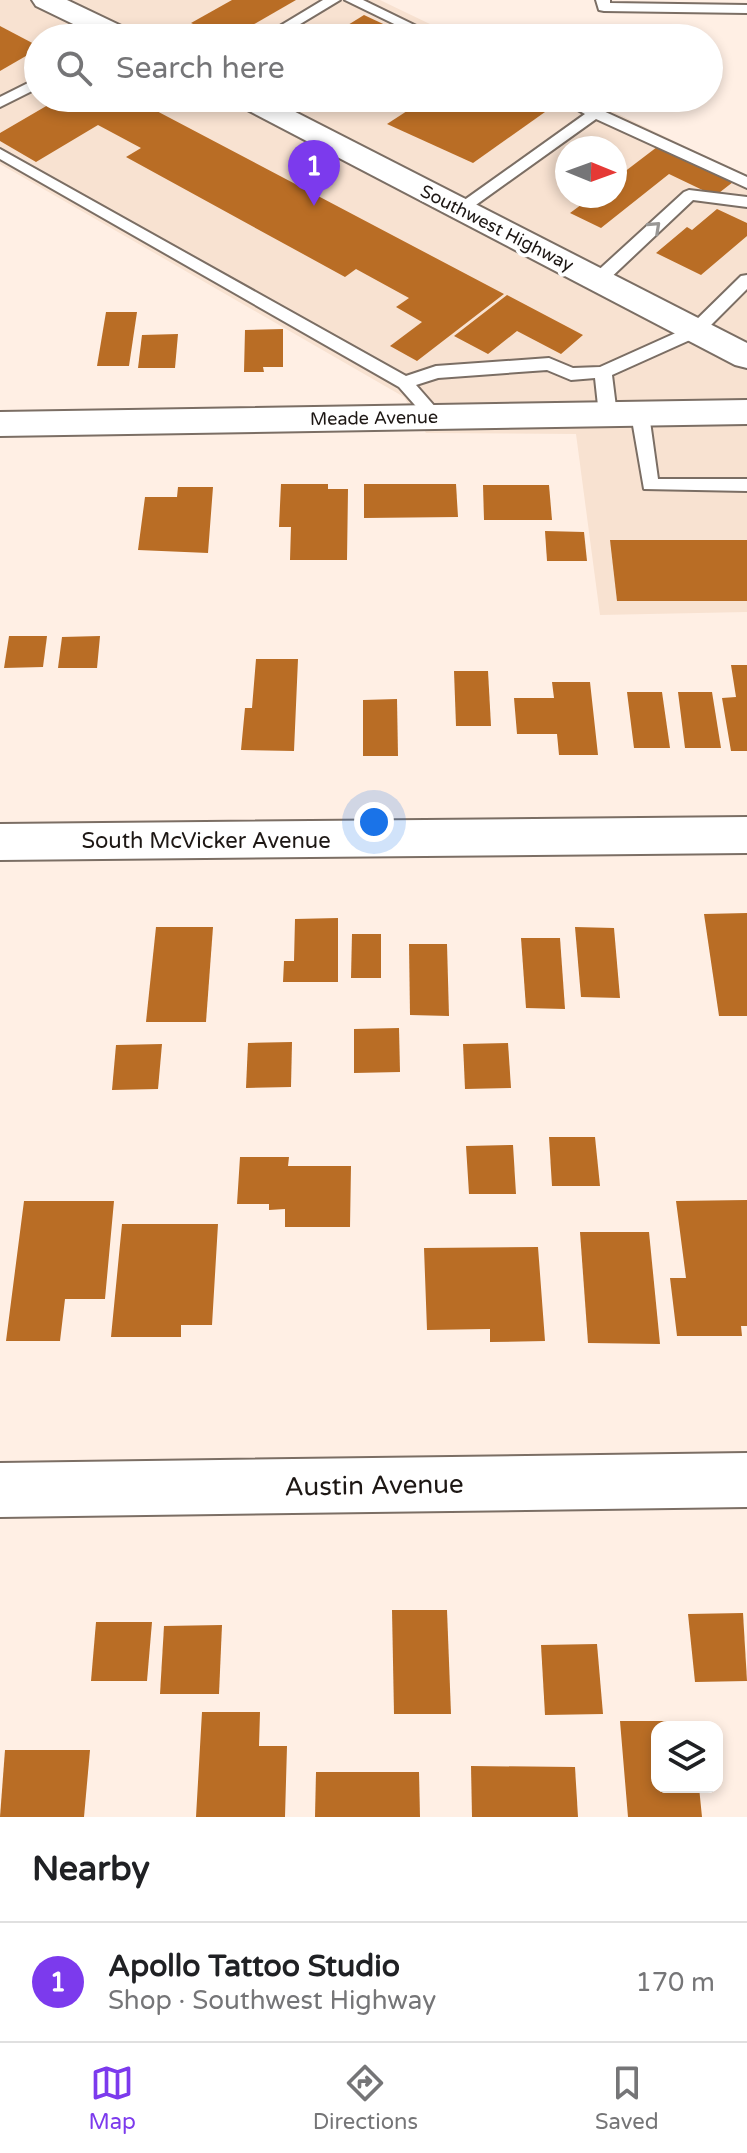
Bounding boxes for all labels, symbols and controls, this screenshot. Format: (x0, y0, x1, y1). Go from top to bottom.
search box (24, 24, 723, 112)
icon: search (52, 46, 96, 90)
text: Search here (116, 50, 285, 87)
north arrow (555, 136, 627, 208)
pin: 1 (288, 140, 340, 206)
street label: Southwest Highway (417, 180, 578, 276)
one-way arrow (645, 222, 660, 236)
street label: Meade Avenue (310, 406, 438, 430)
your location (354, 802, 394, 842)
street label: South McVicker Avenue (81, 828, 331, 854)
street label: Austin Avenue (284, 1468, 464, 1503)
map controls (651, 1721, 723, 1793)
button: layers (651, 1721, 723, 1793)
text: Nearby (32, 1849, 150, 1890)
text: Apollo Tattoo Studio (108, 1948, 400, 1985)
text: 1 (50, 1967, 66, 1998)
text: 170 m (635, 1967, 715, 1998)
text: Shop · Southwest Highway (108, 1985, 436, 2016)
tab: Map (88, 2061, 136, 2135)
tab: Directions (313, 2061, 418, 2135)
tab: Saved (595, 2061, 659, 2135)

